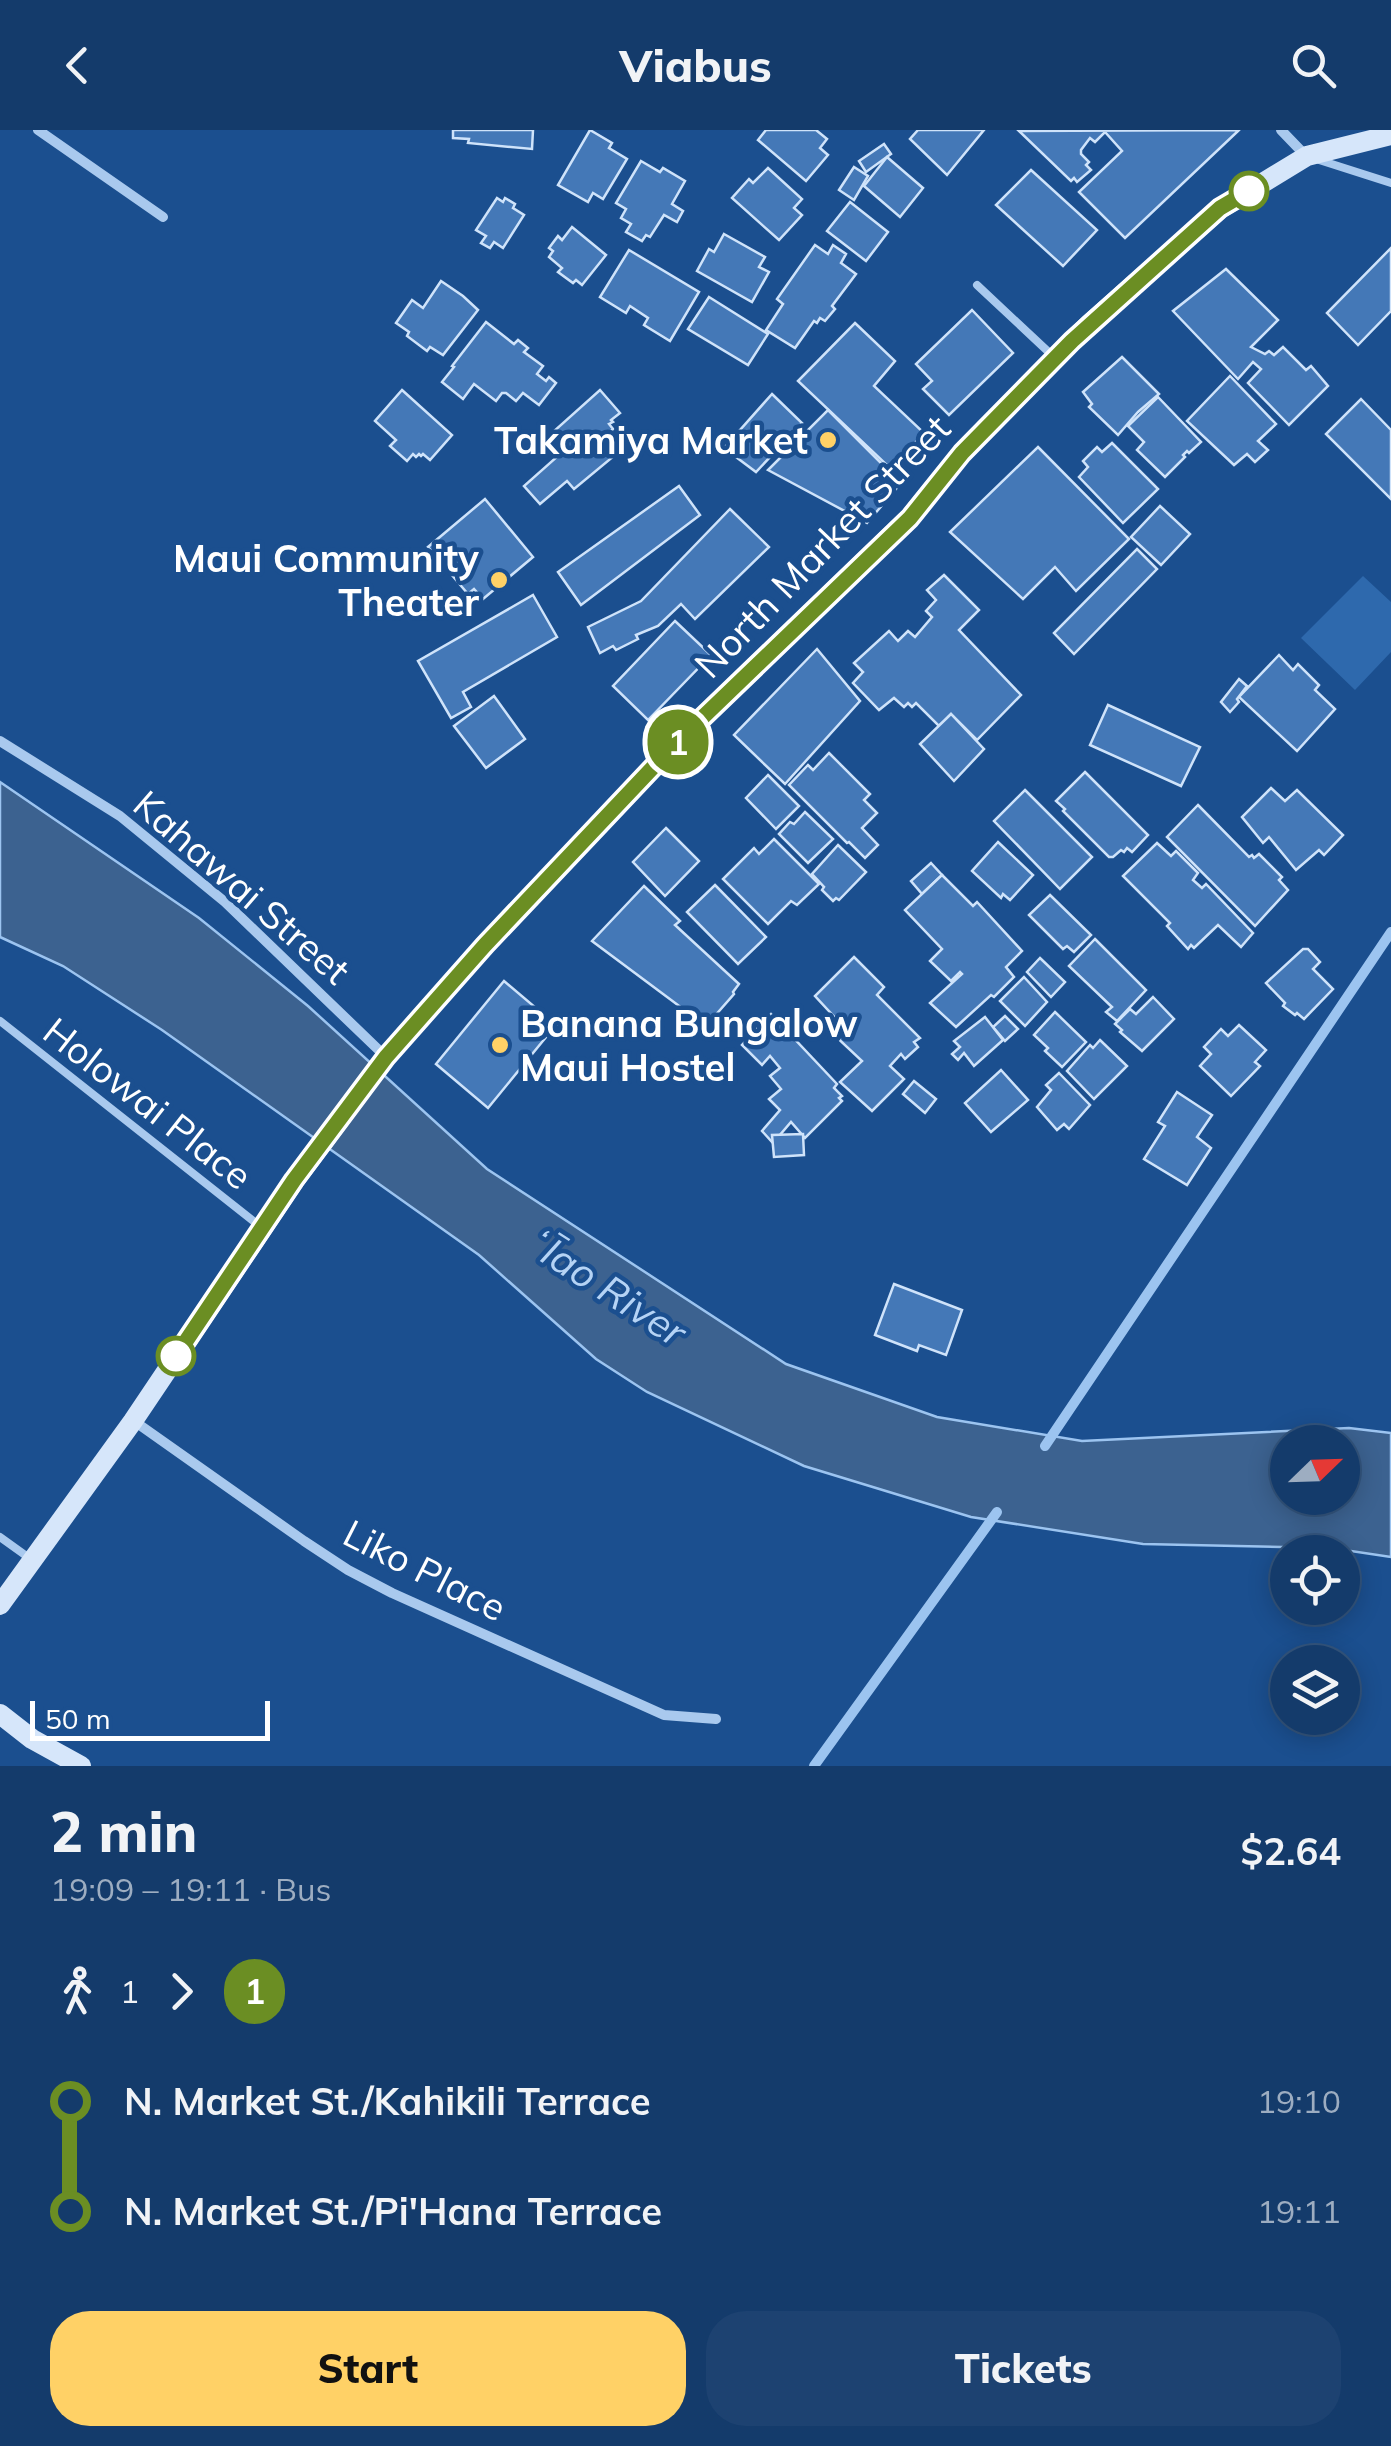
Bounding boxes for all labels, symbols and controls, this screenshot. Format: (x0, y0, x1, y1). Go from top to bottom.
text: Viabus (619, 37, 772, 93)
icon: back (50, 38, 105, 93)
icon: search (1286, 38, 1341, 93)
unlabelled marker (1230, 172, 1268, 210)
street label: North Market Street (684, 404, 960, 688)
place label: Takamiya Market (494, 416, 808, 464)
marker: Takamiya Market (817, 429, 839, 451)
place label: Maui Community Theater (173, 534, 479, 626)
marker: Maui Community Theater (488, 569, 510, 591)
line badge: 1 (646, 710, 710, 774)
text: 1 (667, 720, 689, 764)
street label: Kahawai Street (124, 780, 360, 994)
place label: Banana Bungalow Maui Hostel (520, 999, 858, 1091)
street label: Holowai Place (34, 1007, 262, 1199)
marker: Banana Bungalow Maui Hostel (489, 1034, 511, 1056)
water label: ʻĪao River (516, 1215, 697, 1357)
unlabelled marker (157, 1337, 195, 1375)
north arrow (1270, 1425, 1360, 1515)
map controls (1270, 1425, 1360, 1735)
street label: Liko Place (336, 1509, 514, 1631)
button: locate (1270, 1535, 1360, 1625)
button: layers (1270, 1645, 1360, 1735)
scale bar (30, 1696, 270, 1740)
text: 50 m (45, 1701, 111, 1736)
text: 2 min (50, 1797, 197, 1866)
text: $2.64 (1240, 1827, 1341, 1875)
text: 19:09 – 19:11 · Bus (50, 1869, 331, 1909)
icon: walk (50, 1964, 105, 2019)
icon: forward (154, 1964, 209, 2019)
text: 1 (244, 1969, 265, 2013)
text: 1 (120, 1971, 139, 2011)
text: N. Market St./Kahikili Terrace (124, 2077, 651, 2125)
text: 19:10 (1257, 2081, 1341, 2121)
text: N. Market St./Pi'Hana Terrace (124, 2187, 662, 2235)
text: 19:11 (1257, 2191, 1341, 2231)
button: Start (50, 2311, 686, 2426)
button: Tickets (706, 2311, 1341, 2426)

